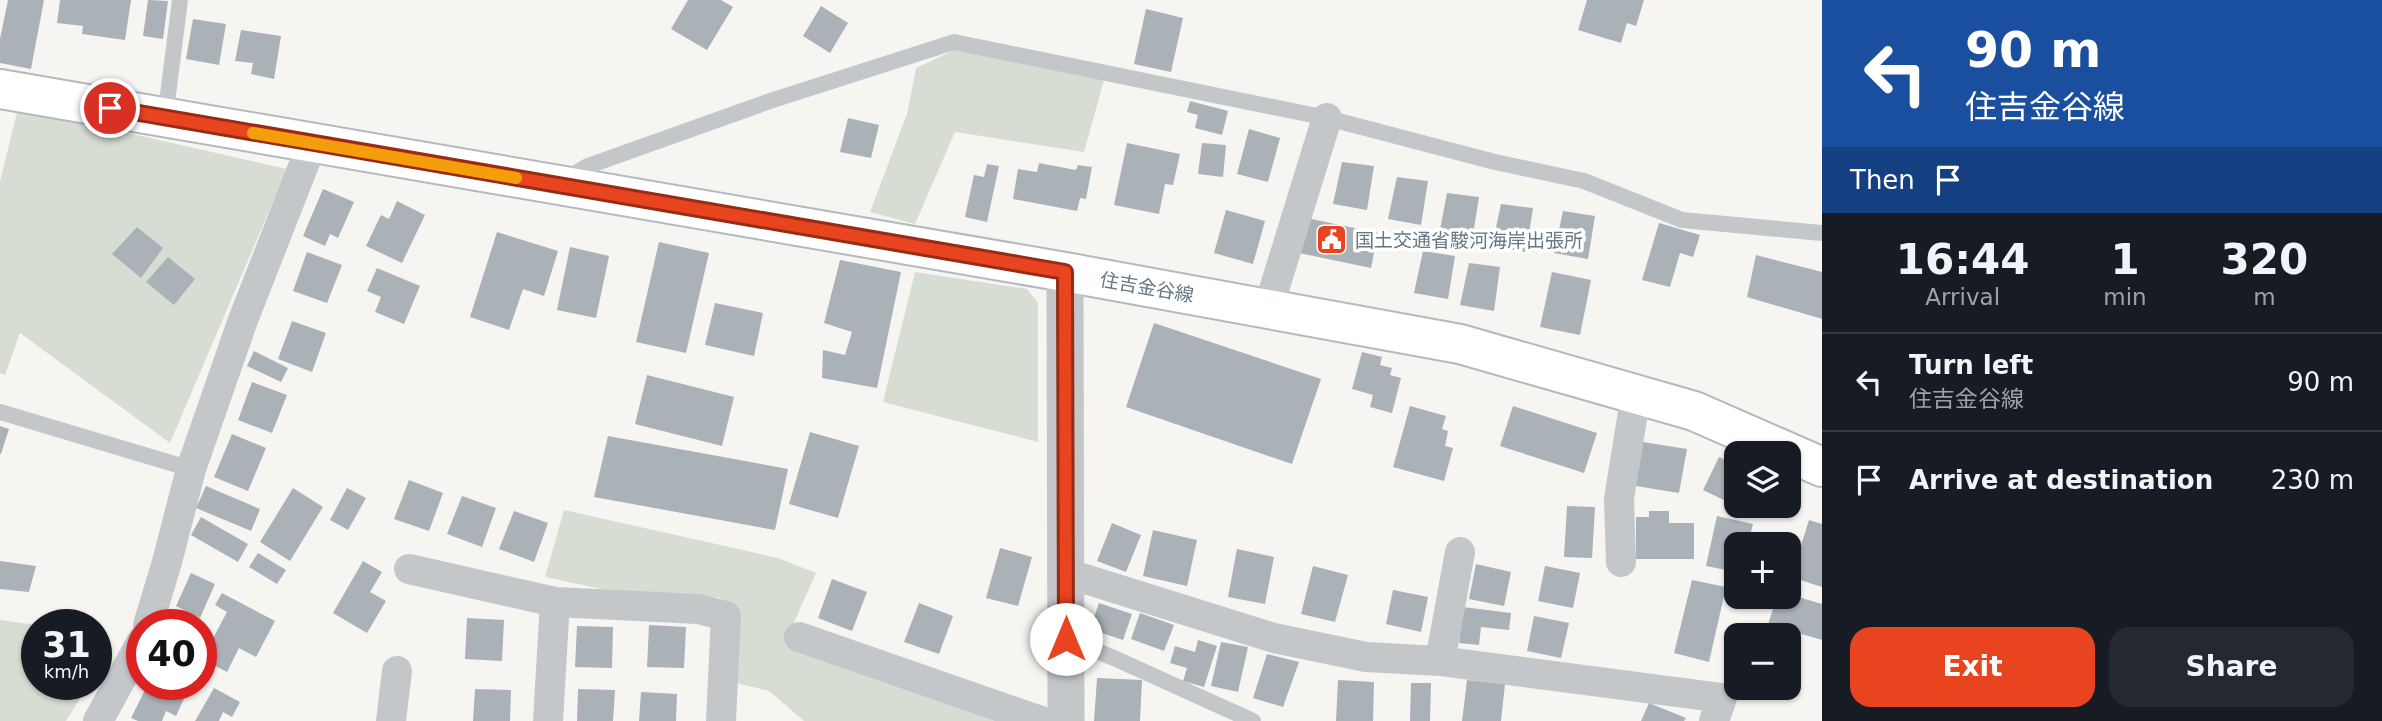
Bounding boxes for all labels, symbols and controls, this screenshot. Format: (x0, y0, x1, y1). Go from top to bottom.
text: 90 m (1965, 22, 2101, 79)
icon: left (1850, 28, 1941, 119)
pin (80, 78, 140, 138)
text: 住吉金谷線 (1965, 88, 2125, 126)
icon: arrive (91, 89, 129, 127)
icon: arrive (1929, 161, 1967, 199)
text: Then (1850, 165, 1915, 195)
public building icon: 国土交通省駿河海岸出張所 (1315, 223, 1349, 257)
place label: 国土交通省駿河海岸出張所 (1355, 229, 1583, 251)
text: 16:44 (1896, 235, 2030, 284)
text: 1 (2110, 235, 2140, 284)
text: 320 (2221, 235, 2308, 284)
street label: 住吉金谷線 (1098, 268, 1196, 306)
text: Arrival (1925, 284, 2000, 310)
text: min (2103, 284, 2147, 310)
text: m (2253, 284, 2276, 310)
text: Turn left (1909, 350, 2033, 380)
icon: left (1850, 363, 1888, 401)
text: 90 m (2287, 367, 2354, 397)
text: 住吉金谷線 (1909, 386, 2024, 412)
map controls (1724, 441, 1801, 700)
button: layers (1724, 441, 1801, 518)
icon: arrive (1850, 461, 1888, 499)
text: Arrive at destination (1909, 465, 2213, 495)
text: 230 m (2271, 465, 2354, 495)
button: + (1724, 532, 1801, 609)
position arrow (1029, 602, 1103, 676)
speed limit sign: 40 (126, 609, 217, 700)
button: − (1724, 623, 1801, 700)
text: 31 (42, 625, 91, 665)
button: Exit (1850, 627, 2095, 707)
button: Share (2109, 627, 2354, 707)
text: km/h (44, 661, 89, 682)

